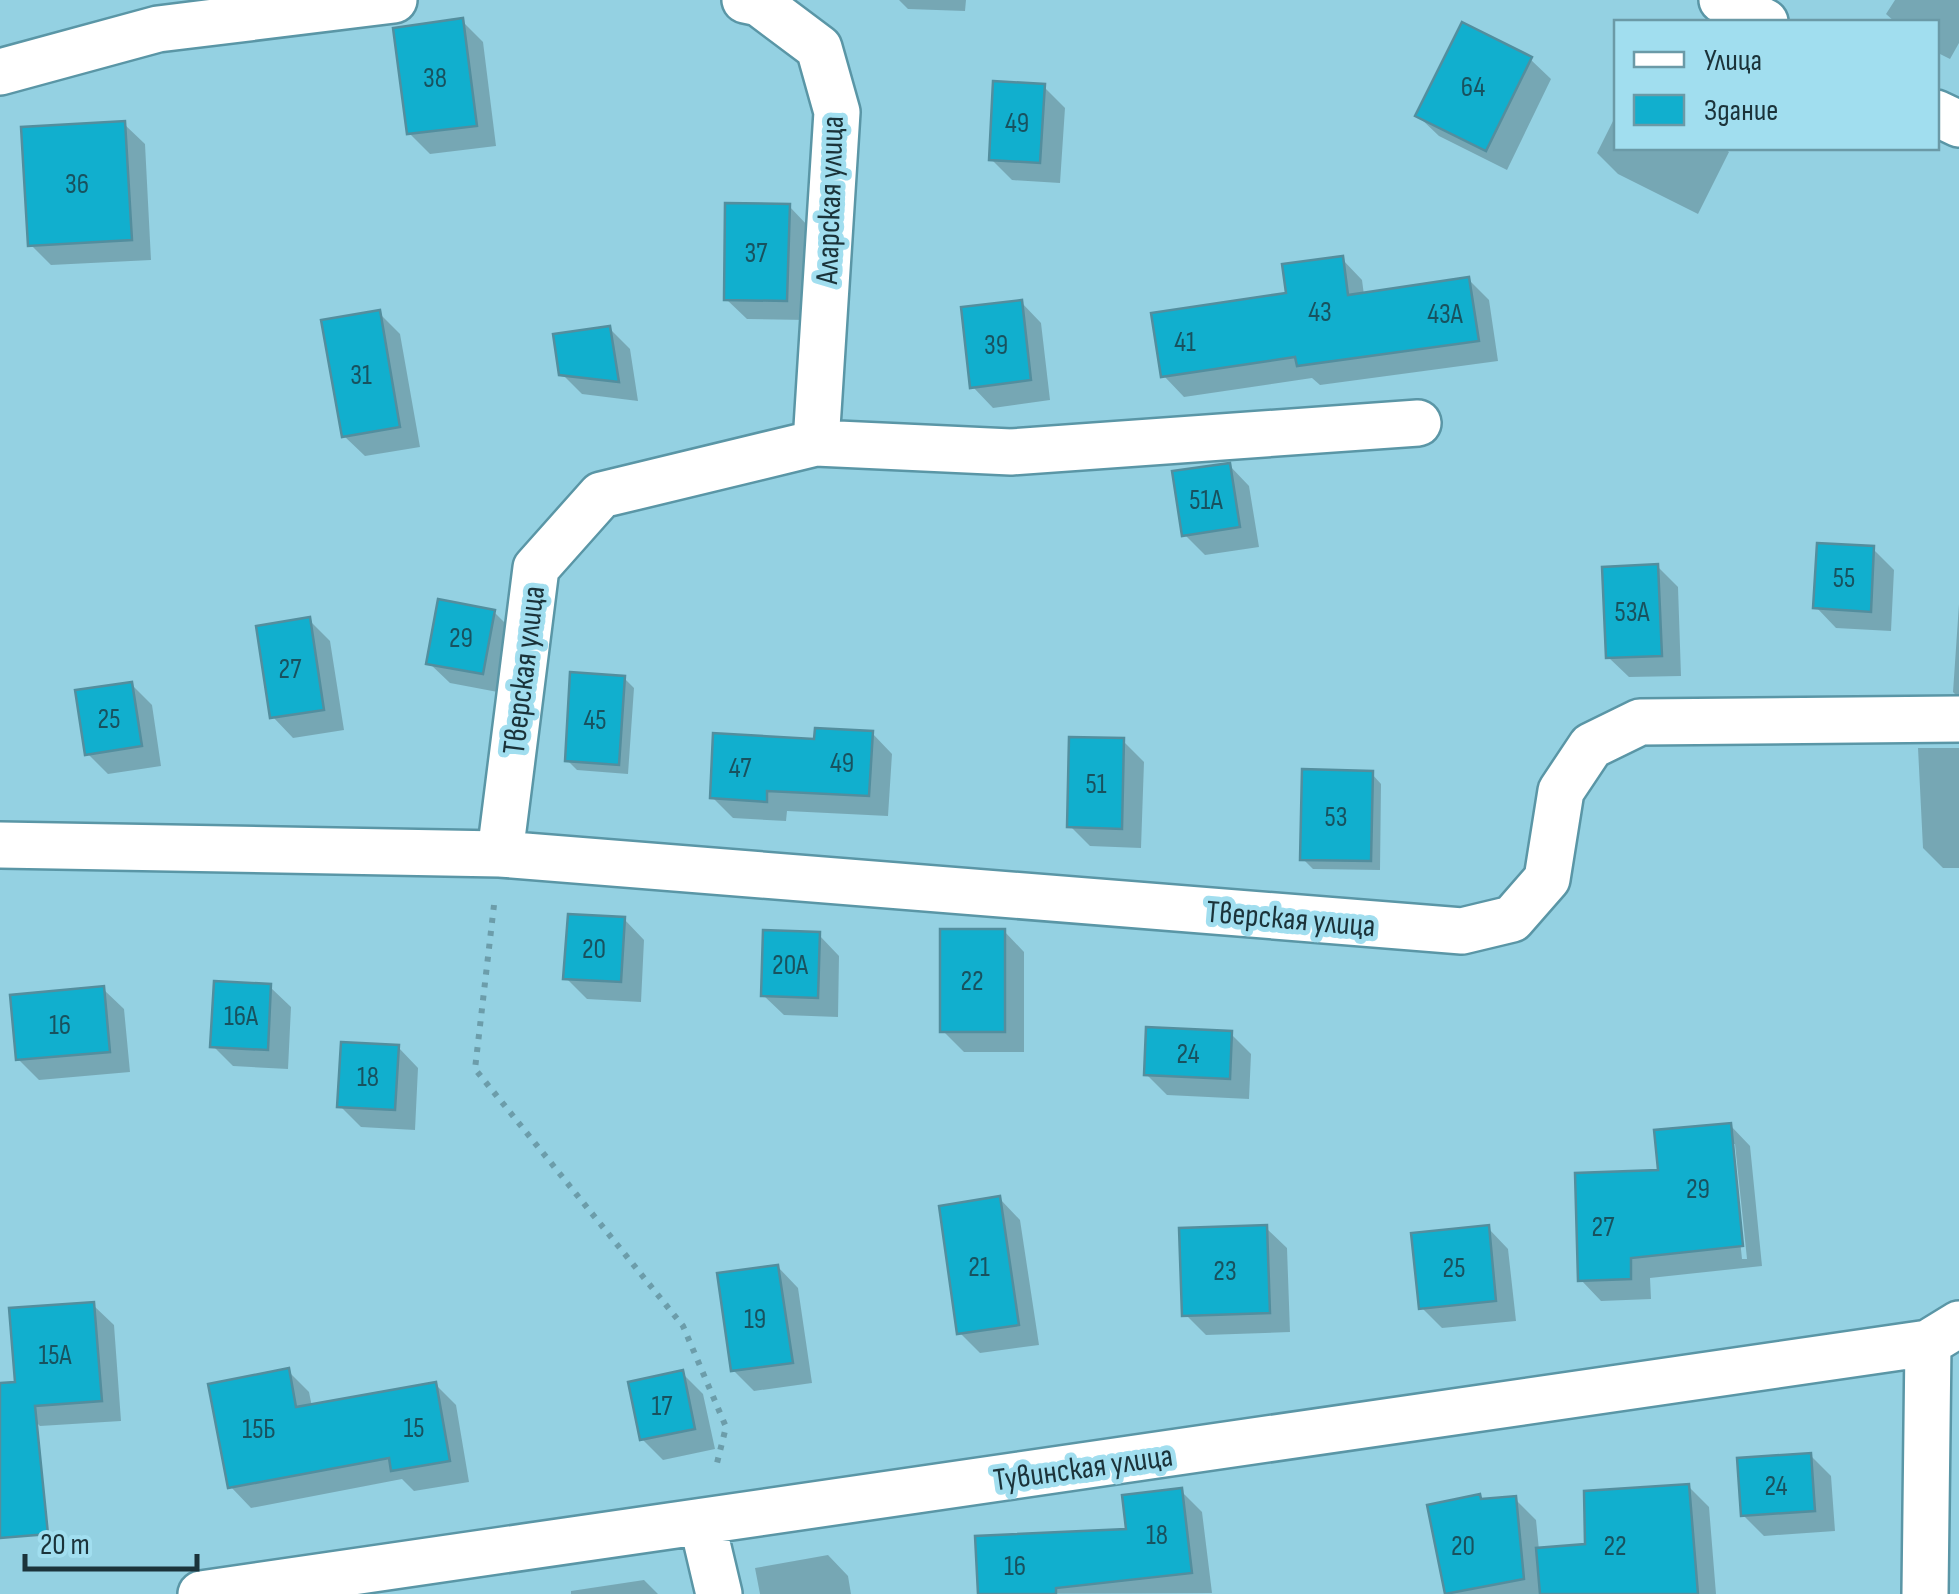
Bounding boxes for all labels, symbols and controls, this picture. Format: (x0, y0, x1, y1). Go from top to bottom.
legend (1614, 20, 1939, 150)
text: Улица (1704, 43, 1762, 79)
house number: 38 (423, 62, 447, 95)
house number: 64 (1461, 71, 1486, 104)
text: Здание (1704, 93, 1778, 129)
house number: 49 (1005, 107, 1029, 140)
street label: Аларская улица (808, 115, 853, 286)
house number: 36 (65, 168, 89, 201)
house number: 37 (745, 237, 767, 270)
house number: 43 (1308, 296, 1332, 329)
house number: 43А (1427, 298, 1464, 331)
house number: 41 (1174, 326, 1196, 359)
house number: 39 (984, 329, 1008, 362)
house number: 31 (350, 359, 372, 392)
house number: 51А (1189, 484, 1224, 517)
house number: 55 (1833, 562, 1855, 595)
street label: Тверская улица (495, 584, 554, 757)
house number: 53А (1615, 596, 1650, 629)
house number: 29 (449, 622, 473, 655)
house number: 27 (279, 653, 301, 686)
house number: 25 (98, 703, 120, 736)
house number: 45 (583, 704, 607, 737)
house number: 49 (830, 747, 854, 780)
house number: 47 (729, 752, 751, 785)
house number: 51 (1085, 768, 1107, 801)
house number: 53 (1325, 801, 1347, 834)
street label: Тверская улица (1205, 893, 1377, 946)
house number: 20 (582, 933, 606, 966)
house number: 20А (772, 949, 809, 982)
house number: 22 (960, 965, 984, 998)
house number: 16А (224, 1000, 259, 1033)
house number: 16 (49, 1009, 71, 1042)
house number: 24 (1176, 1038, 1200, 1071)
house number: 18 (357, 1061, 379, 1094)
house number: 29 (1686, 1173, 1710, 1206)
house number: 27 (1592, 1211, 1614, 1244)
house number: 21 (968, 1251, 990, 1284)
house number: 25 (1443, 1252, 1465, 1285)
house number: 23 (1213, 1255, 1237, 1288)
house number: 19 (744, 1303, 766, 1336)
house number: 15А (38, 1339, 73, 1372)
house number: 17 (652, 1390, 672, 1423)
house number: 15 (403, 1412, 425, 1445)
house number: 15Б (242, 1413, 276, 1446)
street label: Тувинская улица (991, 1437, 1175, 1500)
house number: 24 (1764, 1470, 1788, 1503)
scale bar (25, 1509, 198, 1571)
house number: 18 (1146, 1519, 1168, 1552)
text: 20 m (40, 1527, 90, 1563)
house number: 20 (1451, 1530, 1475, 1563)
house number: 22 (1603, 1530, 1627, 1563)
house number: 16 (1004, 1550, 1026, 1583)

